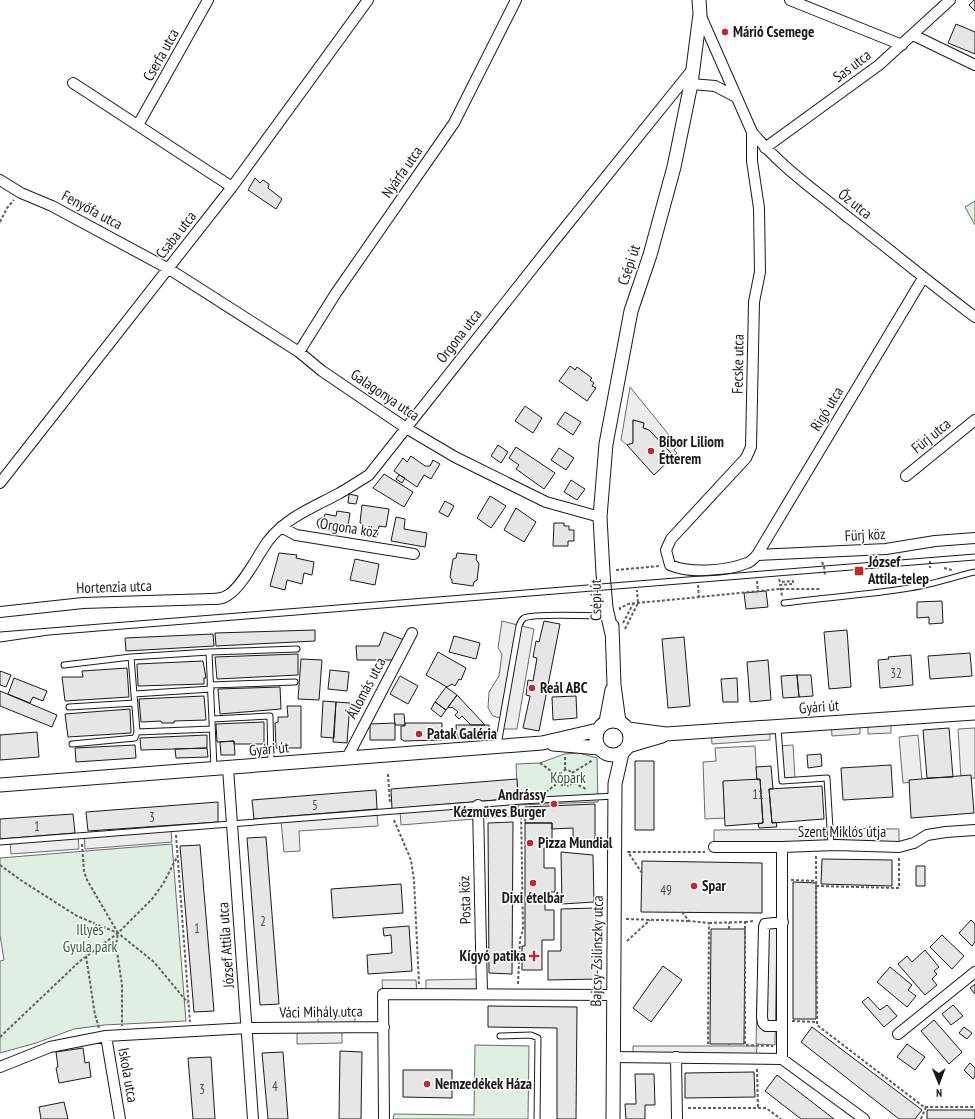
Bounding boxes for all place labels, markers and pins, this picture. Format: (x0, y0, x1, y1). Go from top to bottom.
place label: Márió Csemege (733, 22, 814, 41)
marker: Márió Csemege (720, 27, 730, 37)
place label: Bíbor Liliom Étterem (659, 432, 724, 468)
marker: Bíbor Liliom Étterem (646, 446, 656, 456)
place label: József Attila-telep (867, 552, 929, 588)
marker: József Attila-telep (853, 565, 865, 577)
place label: Reál ABC (540, 678, 588, 697)
marker: Reál ABC (527, 683, 537, 693)
place label: Patak Galéria (427, 724, 497, 743)
marker: Patak Galéria (414, 729, 424, 739)
place label: Andrássy Kézműves Burger (454, 785, 547, 821)
marker: Andrássy Kézműves Burger (549, 799, 559, 809)
place label: Pizza Mundial (538, 833, 613, 852)
marker: Pizza Mundial (525, 838, 535, 848)
place label: Spar (702, 876, 726, 895)
marker: Dixi ételbár (528, 878, 538, 888)
marker: Spar (689, 881, 699, 891)
place label: Dixi ételbár (502, 888, 565, 907)
place label: Kígyó patika (460, 946, 526, 965)
marker: Kígyó patika (529, 951, 539, 961)
place label: Nemzedékek Háza (435, 1074, 532, 1093)
marker: Nemzedékek Háza (422, 1079, 432, 1089)

